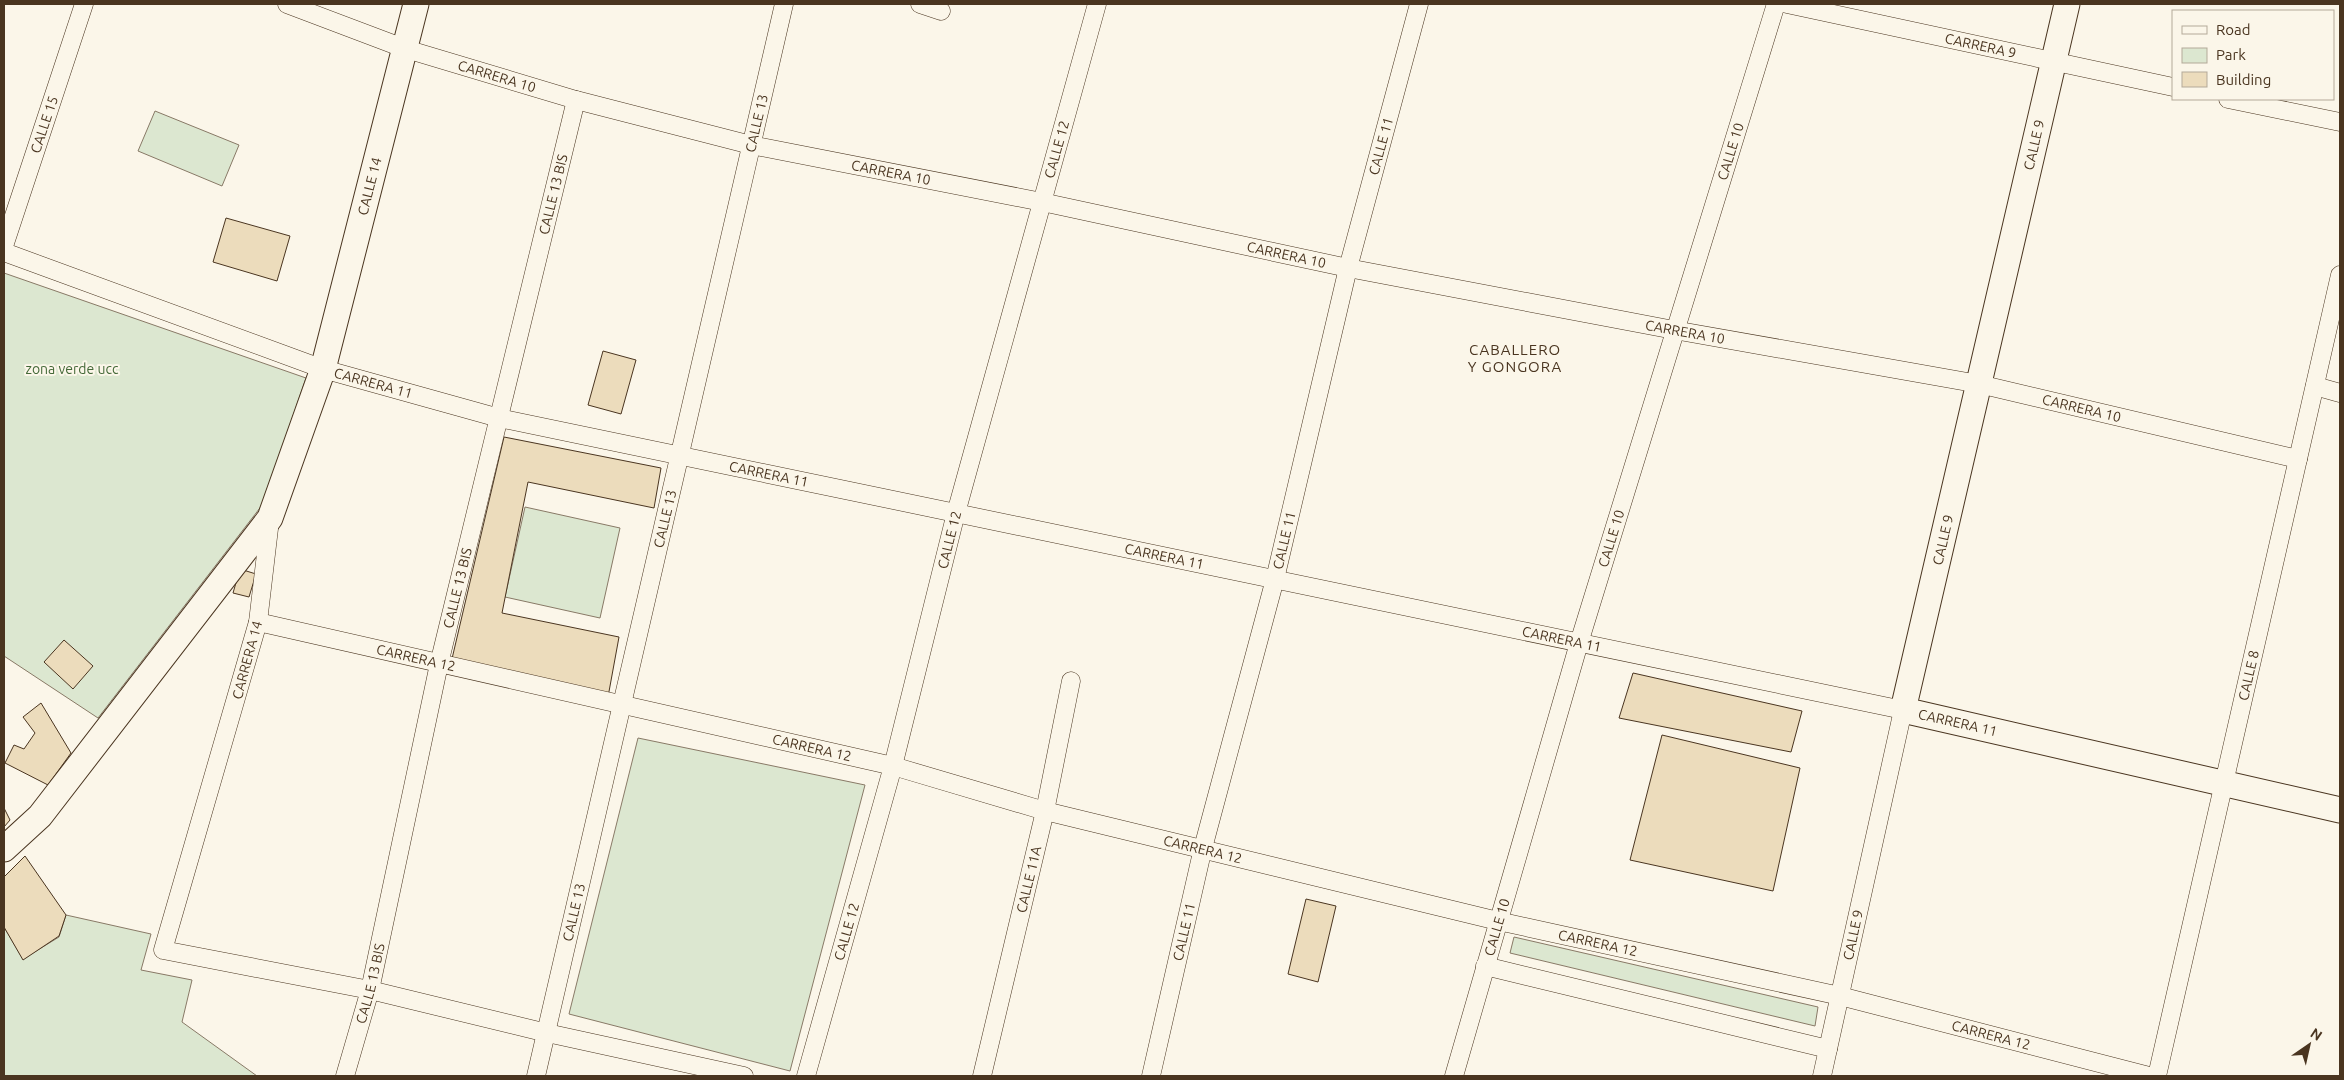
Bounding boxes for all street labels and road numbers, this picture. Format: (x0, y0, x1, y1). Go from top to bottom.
street label: CARRERA 9 (1943, 30, 2018, 61)
street label: CARRERA 10 (456, 57, 538, 96)
street label: CALLE 13 (742, 93, 771, 154)
street label: CALLE 15 (27, 94, 61, 155)
street label: CALLE 11 (1365, 115, 1396, 177)
street label: CALLE 9 (2020, 118, 2048, 172)
street label: CALLE 12 (1041, 119, 1072, 180)
street label: CALLE 10 (1714, 121, 1747, 182)
street label: CALLE 13 BIS (536, 153, 571, 236)
street label: CALLE 14 (355, 156, 385, 217)
street label: CARRERA 10 (850, 157, 932, 188)
street label: CARRERA 10 (1245, 238, 1328, 271)
street label: CARRERA 10 (1644, 317, 1726, 347)
street label: CARRERA 11 (332, 364, 414, 402)
street label: CARRERA 10 (2041, 391, 2123, 425)
street label: CARRERA 11 (728, 458, 810, 490)
street label: CALLE 13 (650, 488, 679, 549)
street label: CALLE 10 (1595, 508, 1628, 569)
street label: CALLE 12 (934, 509, 964, 571)
street label: CALLE 11 (1270, 510, 1299, 571)
street label: CALLE 9 (1929, 513, 1957, 567)
street label: CARRERA 11 (1123, 540, 1205, 572)
street label: CALLE 13 BIS (440, 546, 475, 630)
street label: CARRERA 14 (229, 619, 265, 701)
street label: CARRERA 11 (1521, 623, 1603, 655)
street label: CARRERA 12 (375, 641, 457, 675)
street label: CALLE 8 (2235, 648, 2262, 702)
street label: CARRERA 11 (1917, 706, 1999, 739)
street label: CARRERA 12 (771, 731, 853, 764)
street label: CARRERA 12 (1162, 832, 1244, 867)
street label: CALLE 11A (1013, 844, 1044, 915)
street label: CALLE 13 (559, 882, 588, 943)
street label: CALLE 10 (1481, 896, 1513, 958)
street label: CALLE 12 (831, 901, 862, 962)
street label: CALLE 11 (1170, 901, 1198, 962)
street label: CALLE 9 (1840, 908, 1866, 962)
street label: CARRERA 12 (1557, 926, 1639, 959)
street label: CALLE 13 BIS (353, 942, 388, 1026)
street label: CARRERA 12 (1950, 1017, 2032, 1053)

